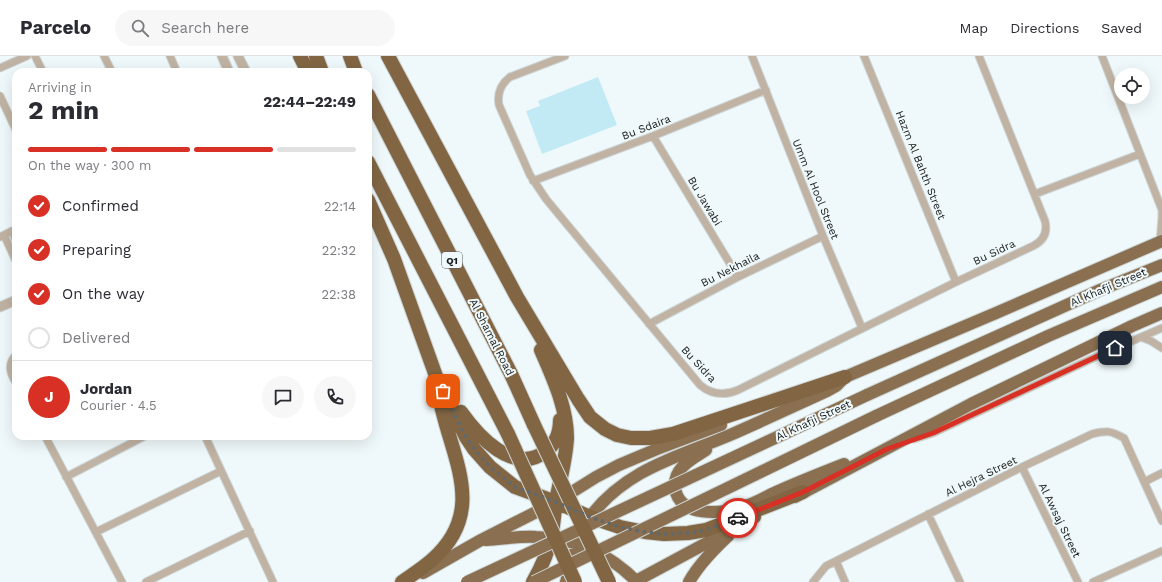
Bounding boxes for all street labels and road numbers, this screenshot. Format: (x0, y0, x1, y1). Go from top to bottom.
street label: Hazm Al Bahth Street (893, 109, 948, 222)
street label: Bu Sdaira (620, 112, 672, 143)
street label: Umm Al Hool Street (789, 137, 842, 242)
street label: Bu Jawabi (685, 174, 724, 228)
street label: Bu Sidra (971, 237, 1017, 268)
street label: Bu Nekhaila (699, 249, 762, 290)
road number: Q1 (442, 252, 462, 268)
street label: Al Khafji Street (1068, 265, 1148, 309)
street label: Al Shamal Road (467, 297, 516, 378)
street label: Bu Sidra (678, 343, 719, 385)
street label: Al Khafji Street (774, 397, 853, 444)
street label: Al Hejra Street (943, 453, 1020, 499)
street label: Al Awsaj Street (1036, 481, 1083, 560)

